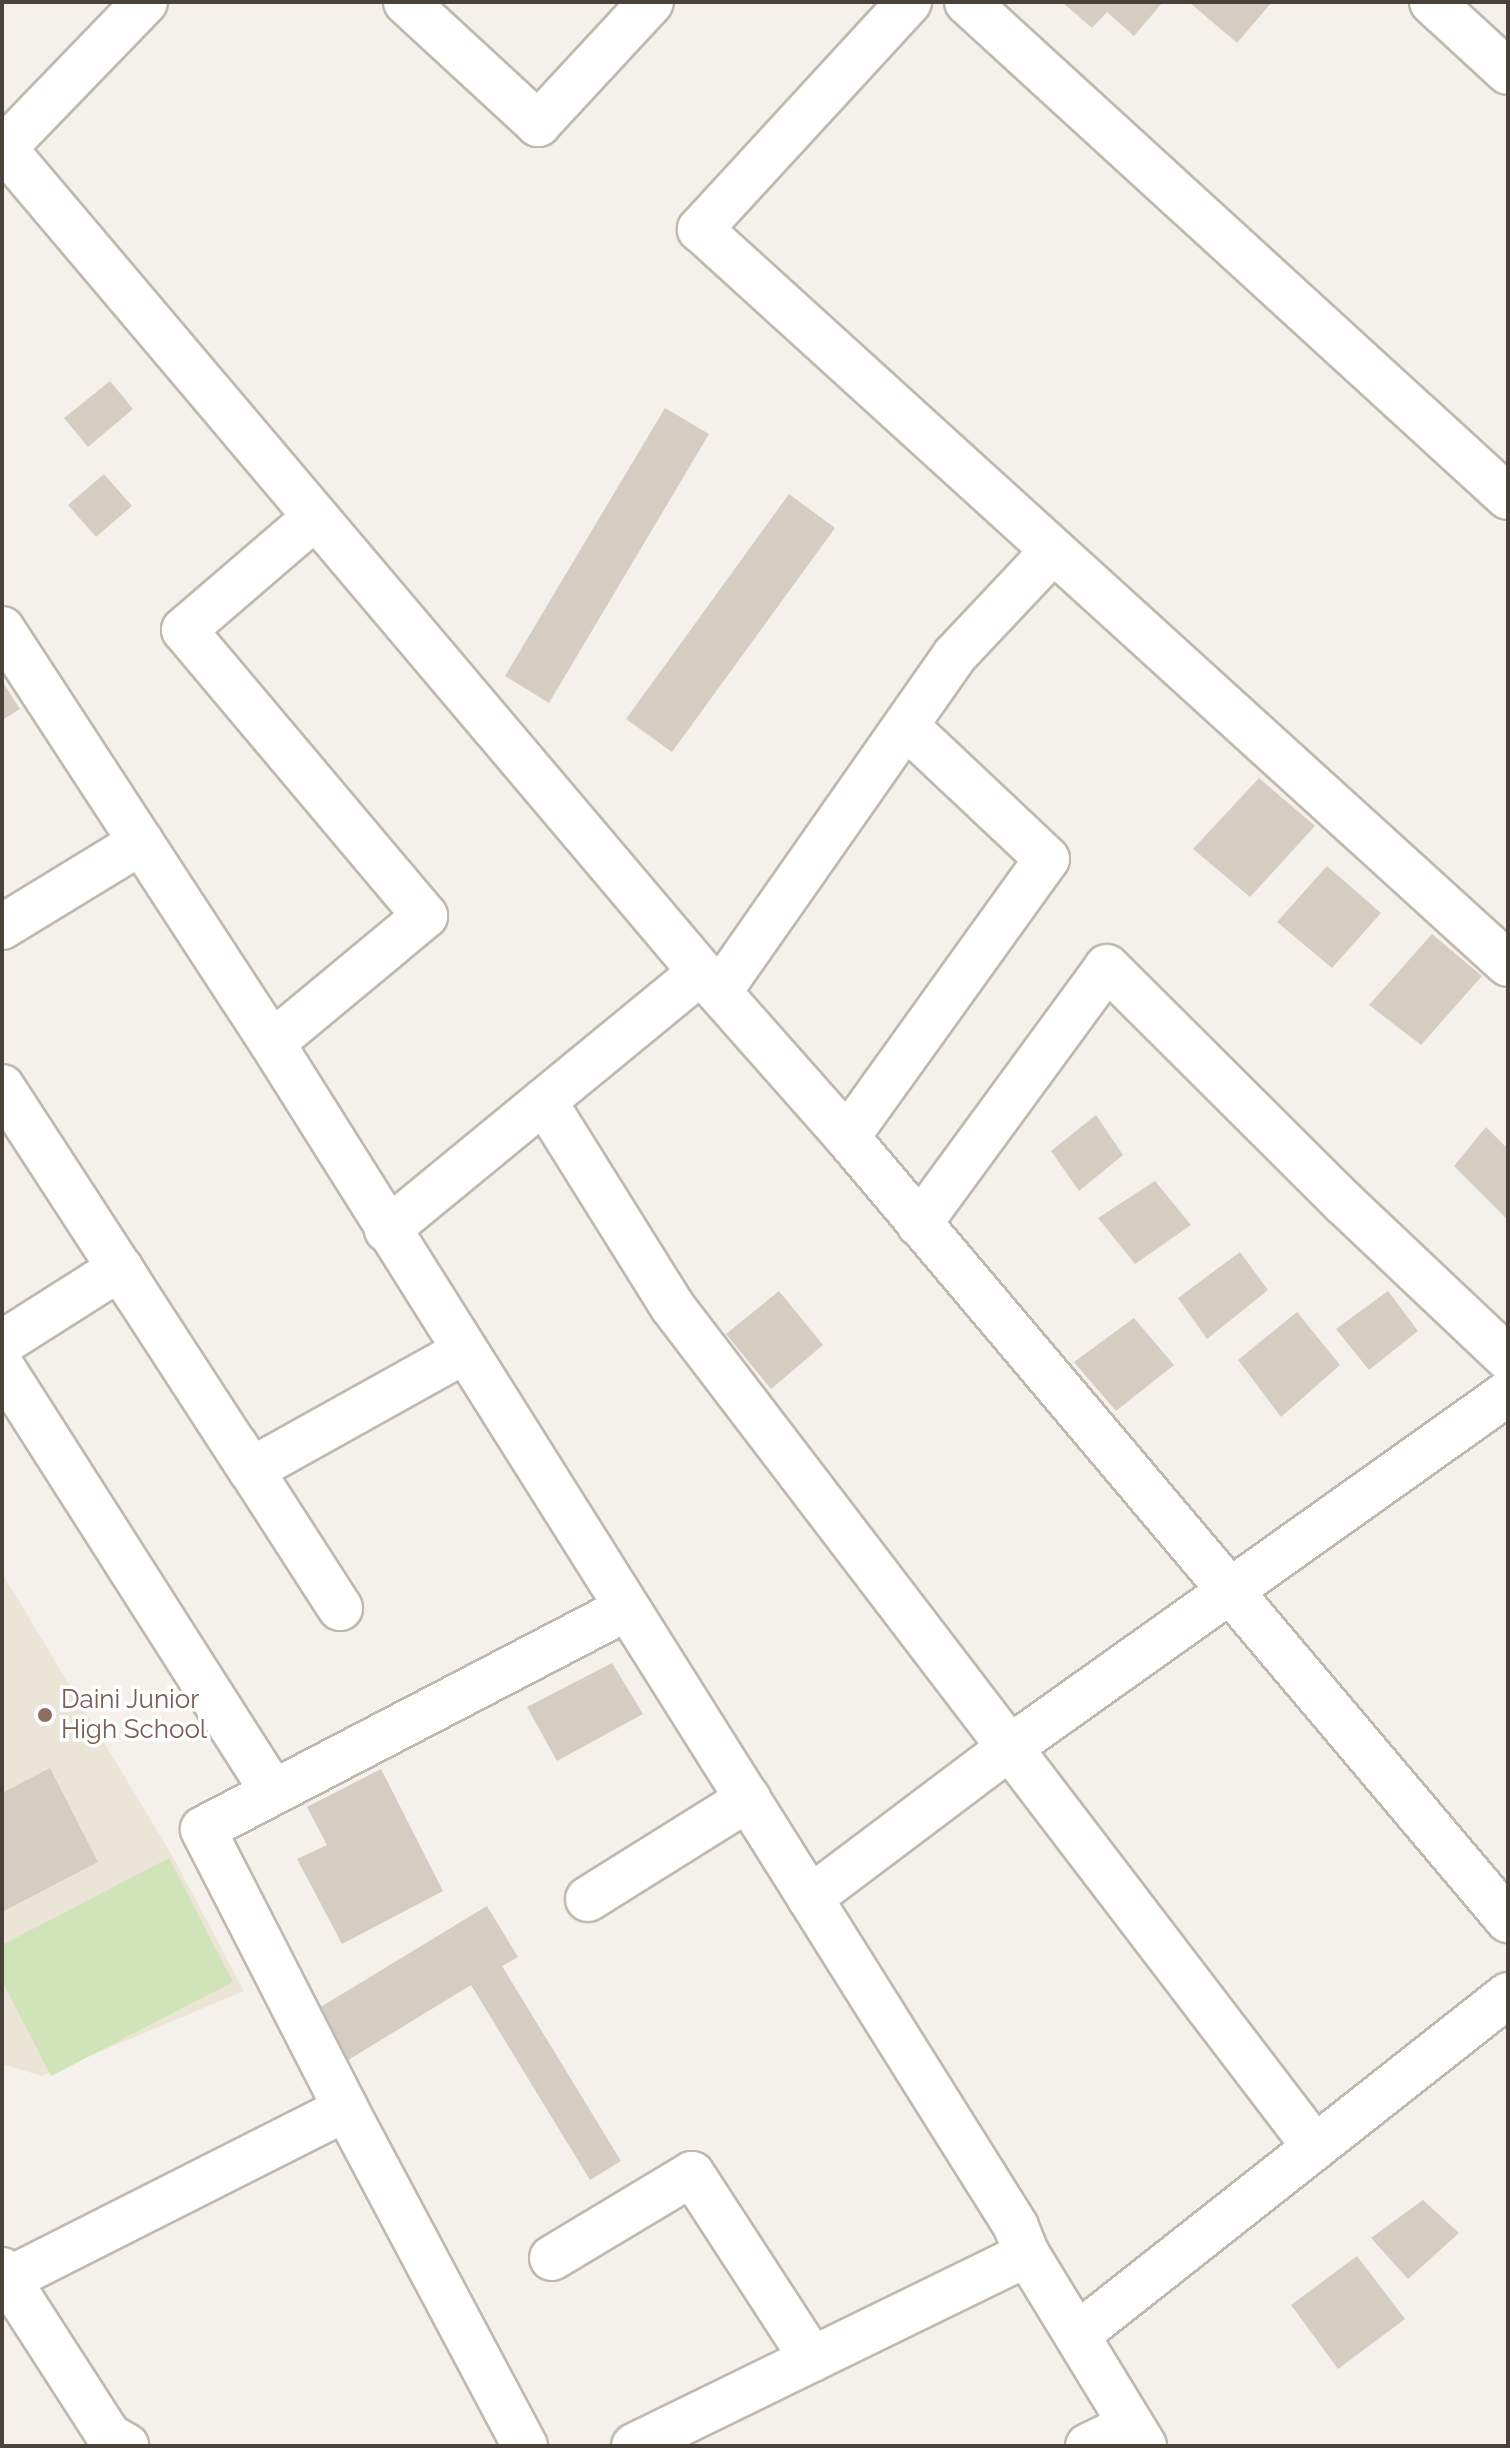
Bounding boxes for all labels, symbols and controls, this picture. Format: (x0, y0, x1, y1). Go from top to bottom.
place label: Daini Junior High School (61, 1684, 207, 1746)
marker: Daini Junior High School (36, 1706, 54, 1724)

